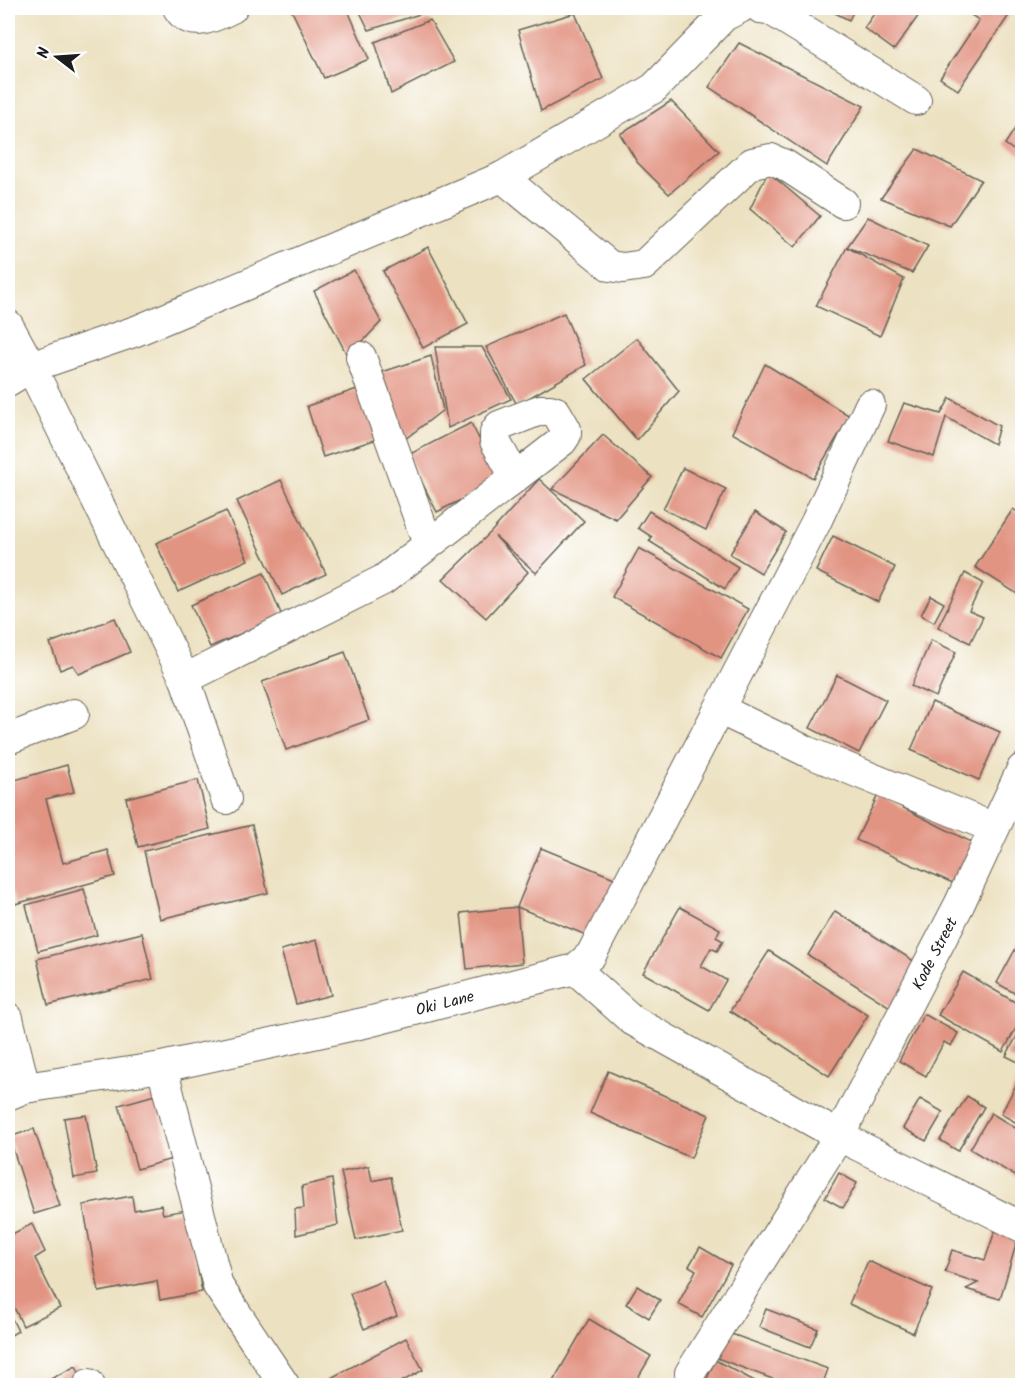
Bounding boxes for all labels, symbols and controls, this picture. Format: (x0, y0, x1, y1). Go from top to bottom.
north arrow (27, 27, 87, 87)
text: N (31, 45, 58, 62)
street label: Kode Street (906, 912, 965, 995)
street label: Oki Lane (413, 984, 477, 1023)

